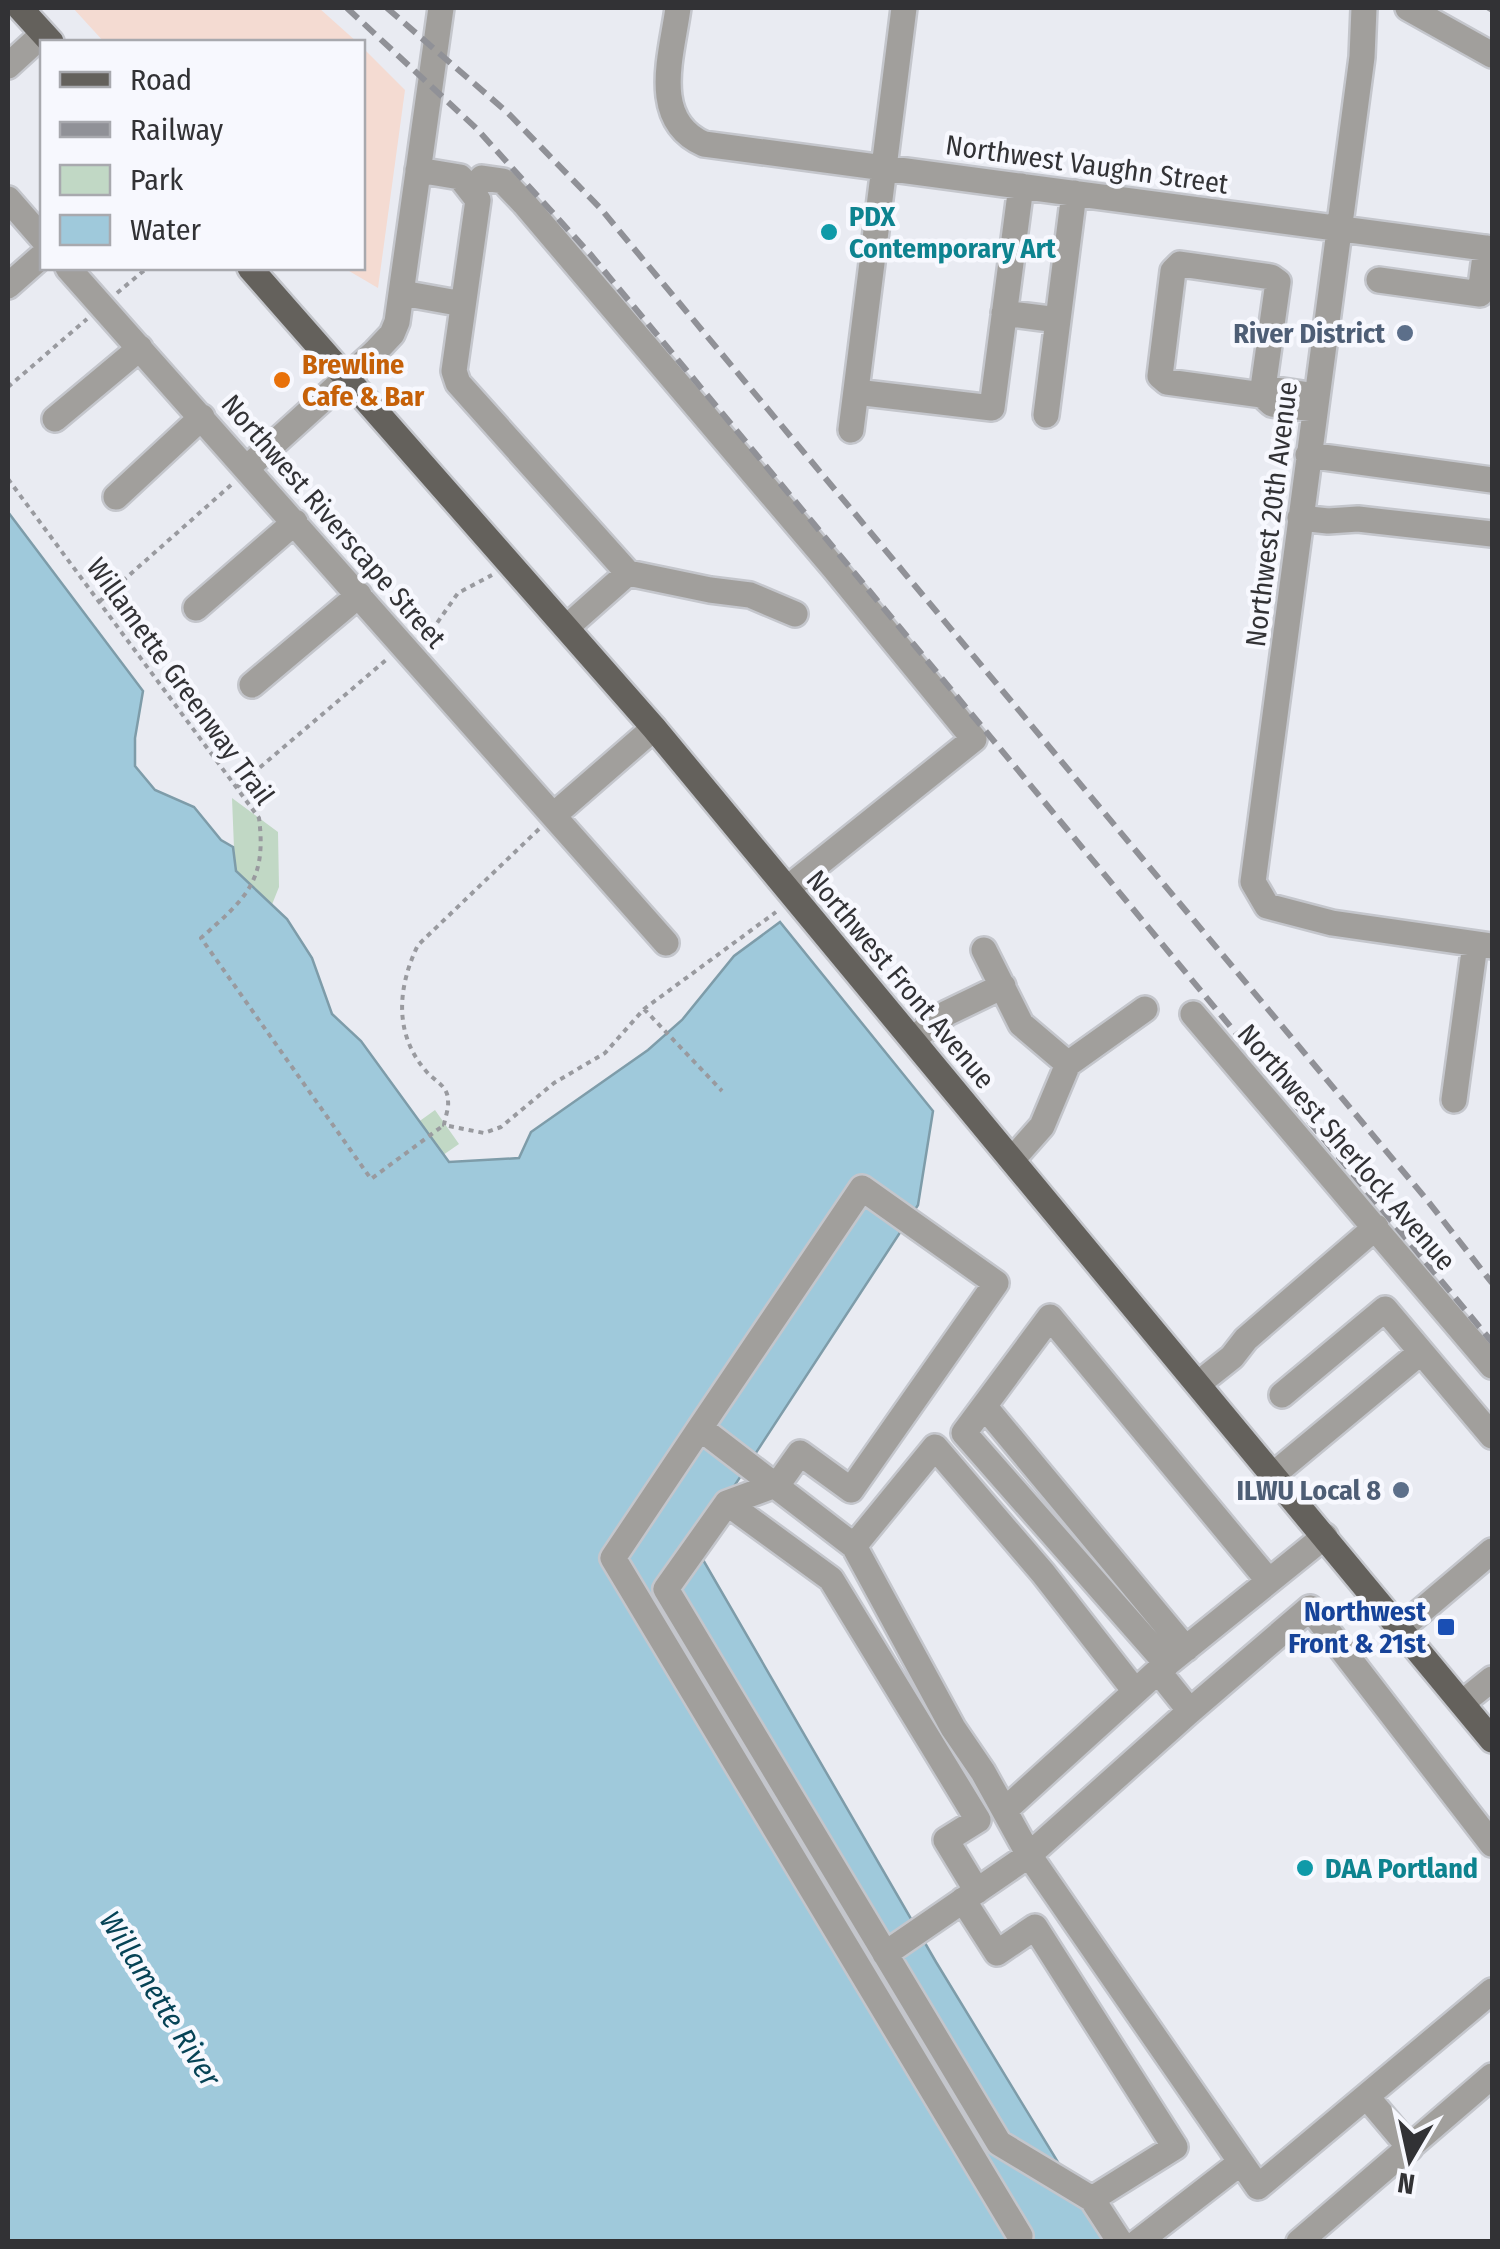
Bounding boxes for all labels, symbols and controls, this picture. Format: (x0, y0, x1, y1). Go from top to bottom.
legend (40, 40, 365, 270)
text: Road (130, 62, 192, 98)
text: Railway (130, 112, 224, 148)
street label: Northwest Vaughn Street (944, 128, 1231, 201)
text: Park (130, 162, 183, 198)
place label: PDX Contemporary Art (849, 200, 1057, 265)
text: Water (130, 212, 201, 248)
marker: PDX Contemporary Art (818, 221, 840, 243)
place label: River District (1233, 317, 1386, 350)
marker: River District (1394, 322, 1416, 344)
place label: Brewline Cafe & Bar (302, 348, 425, 413)
marker: Brewline Cafe & Bar (271, 369, 293, 391)
street label: Northwest 20th Avenue (1239, 380, 1304, 648)
street label: Northwest Riverscape Street (215, 388, 453, 655)
street label: Willamette Greenway Trail (80, 551, 281, 811)
street label: Northwest Front Avenue (800, 863, 1002, 1095)
street label: Northwest Sherlock Avenue (1231, 1018, 1462, 1277)
place label: ILWU Local 8 (1236, 1474, 1381, 1507)
marker: ILWU Local 8 (1390, 1479, 1412, 1501)
place label: Northwest Front & 21st (1288, 1595, 1427, 1660)
marker: Northwest Front & 21st (1435, 1616, 1457, 1638)
place label: DAA Portland (1325, 1852, 1478, 1885)
marker: DAA Portland (1294, 1857, 1316, 1879)
water label: Willamette River (92, 1905, 229, 2095)
north arrow (1360, 2109, 1460, 2209)
text: N (1395, 2166, 1417, 2201)

